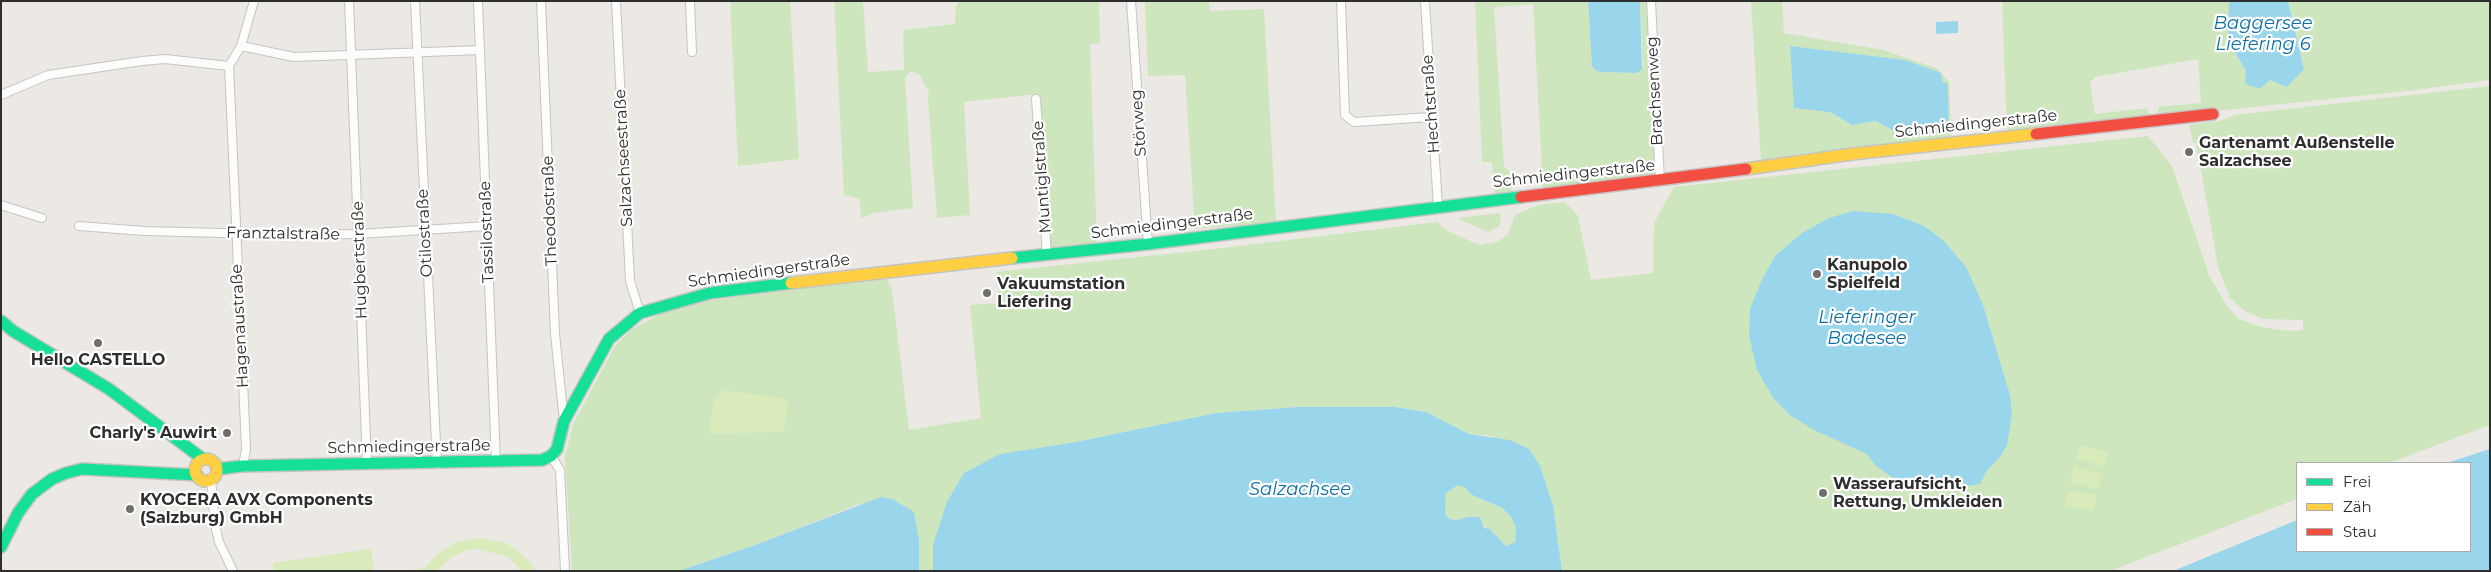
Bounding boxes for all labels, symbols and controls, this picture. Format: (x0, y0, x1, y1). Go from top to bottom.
water label: Baggersee Liefering 6 (2213, 13, 2313, 56)
street label: Brachsenweg (1643, 36, 1667, 146)
street label: Hechtstraße (1418, 54, 1444, 154)
street label: Salzachseestraße (611, 89, 637, 227)
street label: Störweg (1127, 89, 1151, 157)
street label: Schmiedingerstraße (1894, 106, 2058, 142)
street label: Muntiglstraße (1028, 120, 1056, 234)
place label: Gartenamt Außenstelle Salzachsee (2199, 133, 2395, 171)
marker: Gartenamt Außenstelle Salzachsee (2183, 146, 2195, 158)
street label: Theodostraße (538, 155, 562, 267)
street label: Schmiedingerstraße (1492, 156, 1656, 192)
street label: Tassilostraße (476, 181, 498, 283)
street label: Otilostraße (413, 188, 437, 278)
street label: Hugbertstraße (348, 201, 372, 319)
street label: Schmiedingerstraße (1090, 205, 1254, 243)
street label: Franztalstraße (226, 223, 340, 245)
street label: Schmiedingerstraße (687, 250, 851, 292)
place label: Kanupolo Spielfeld (1827, 255, 1907, 293)
street label: Hagenaustraße (227, 264, 253, 388)
marker: Kanupolo Spielfeld (1811, 268, 1823, 280)
place label: Vakuumstation Liefering (997, 274, 1125, 312)
marker: Vakuumstation Liefering (981, 287, 993, 299)
water label: Lieferinger Badesee (1818, 307, 1916, 350)
marker: Hello CASTELLO (92, 337, 104, 349)
place label: Hello CASTELLO (31, 350, 165, 370)
place label: Charly's Auwirt (90, 423, 217, 443)
marker: Charly's Auwirt (221, 427, 233, 439)
street label: Schmiedingerstraße (327, 436, 491, 458)
legend (2296, 462, 2471, 552)
text: Frei (2343, 472, 2371, 491)
place label: Wasseraufsicht, Rettung, Umkleiden (1833, 474, 2002, 512)
water label: Salzachsee (1249, 479, 1351, 501)
marker: Wasseraufsicht, Rettung, Umkleiden (1817, 487, 1829, 499)
place label: KYOCERA AVX Components (Salzburg) GmbH (140, 490, 373, 528)
text: Zäh (2343, 497, 2372, 516)
marker: KYOCERA AVX Components (Salzburg) GmbH (124, 503, 136, 515)
text: Stau (2343, 522, 2377, 541)

